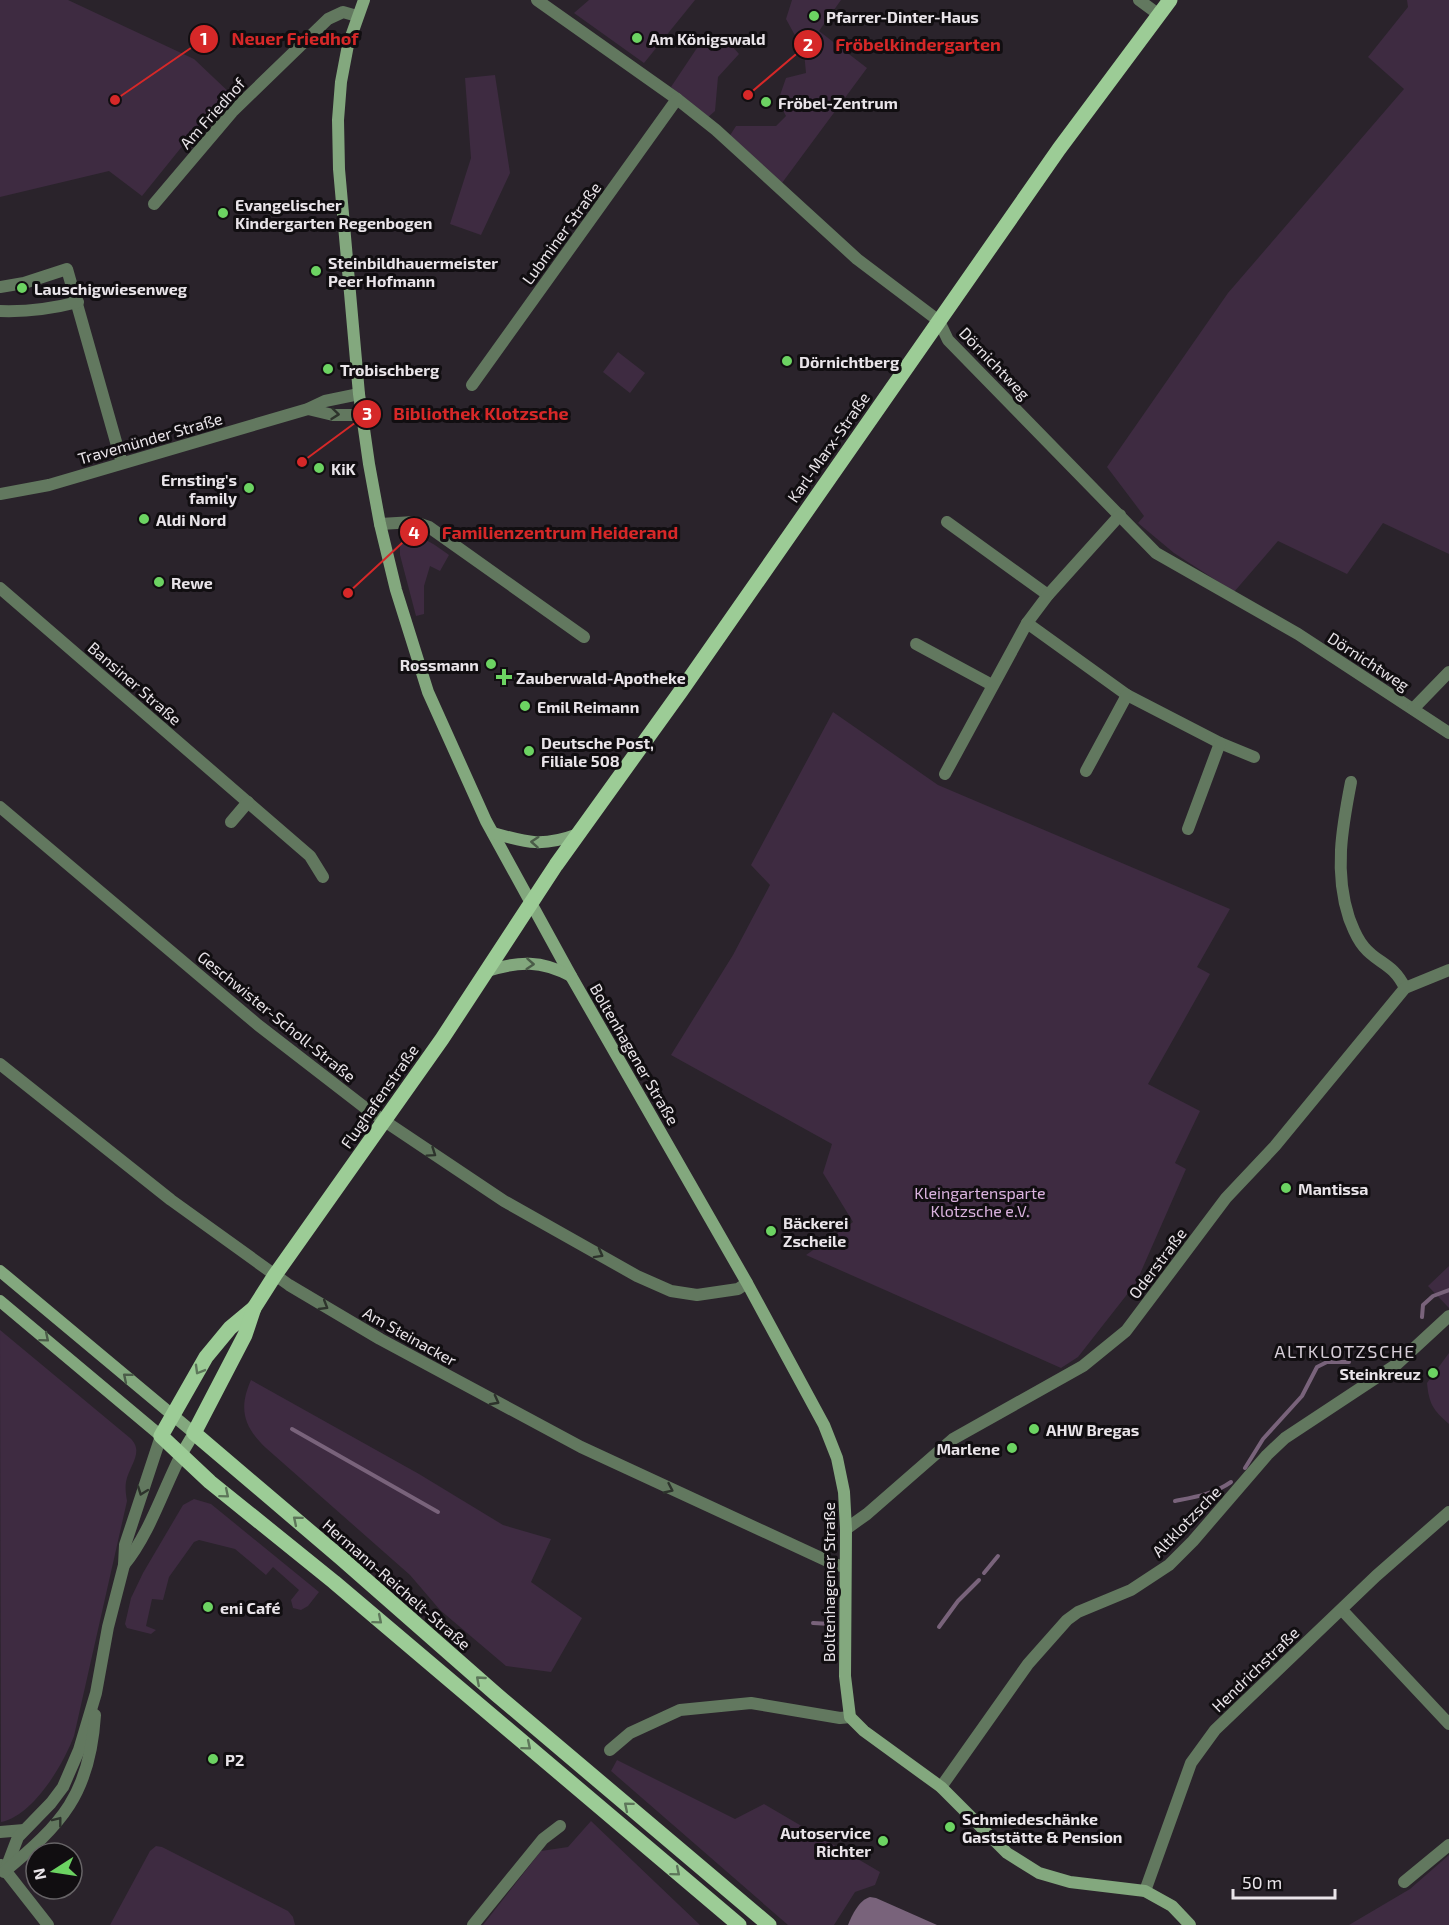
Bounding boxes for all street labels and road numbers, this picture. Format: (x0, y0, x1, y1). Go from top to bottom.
street label: Am Friedhof (175, 73, 249, 152)
street label: Lubminer Straße (518, 178, 604, 288)
street label: Dörnichtweg (956, 323, 1034, 403)
street label: Karl-Marx-Straße (783, 388, 873, 506)
street label: Travemünder Straße (76, 408, 224, 468)
street label: Dörnichtweg (1325, 628, 1413, 694)
street label: Bansiner Straße (85, 637, 185, 729)
street label: Geschwister-Scholl-Straße (194, 946, 360, 1086)
street label: Boltenhagener Straße (587, 980, 683, 1128)
street label: Flughafenstraße (336, 1041, 422, 1151)
street label: Oderstraße (1124, 1224, 1190, 1302)
street label: Am Steinacker (360, 1303, 461, 1370)
street label: Altklotzsche (1148, 1482, 1224, 1560)
street label: Boltenhagener Straße (819, 1502, 838, 1662)
street label: Hermann-Reichelt-Straße (319, 1515, 475, 1653)
street label: Hendrichstraße (1207, 1623, 1303, 1715)

